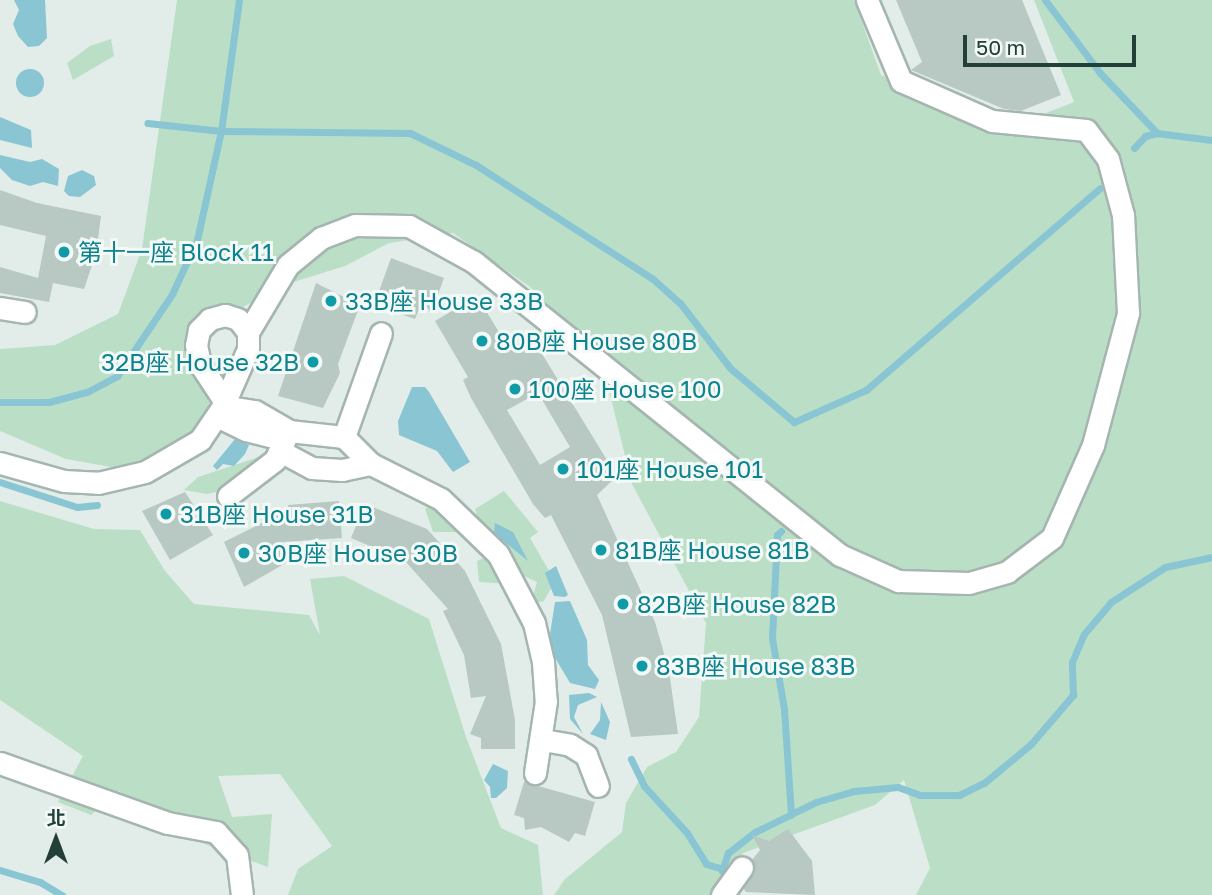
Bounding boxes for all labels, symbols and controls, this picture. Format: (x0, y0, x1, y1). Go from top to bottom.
scale bar (967, 21, 1140, 65)
text: 50 m (976, 34, 1025, 60)
place label: 第十一座 Block 11 (78, 238, 274, 266)
marker: 第十一座 Block 11 (56, 244, 72, 260)
place label: 33B座 House 33B (345, 287, 543, 315)
marker: 33B座 House 33B (323, 293, 339, 309)
place label: 80B座 House 80B (496, 327, 697, 355)
marker: 80B座 House 80B (474, 333, 490, 349)
place label: 32B座 House 32B (101, 348, 299, 376)
marker: 32B座 House 32B (305, 354, 321, 370)
place label: 100座 House 100 (529, 375, 722, 403)
marker: 100座 House 100 (507, 381, 523, 397)
place label: 101座 House 101 (577, 455, 763, 483)
marker: 101座 House 101 (555, 461, 571, 477)
place label: 31B座 House 31B (180, 500, 373, 528)
marker: 31B座 House 31B (158, 506, 174, 522)
place label: 81B座 House 81B (615, 536, 810, 564)
place label: 30B座 House 30B (258, 539, 458, 567)
marker: 81B座 House 81B (593, 542, 609, 558)
marker: 30B座 House 30B (236, 545, 252, 561)
place label: 82B座 House 82B (637, 590, 836, 618)
marker: 82B座 House 82B (615, 596, 631, 612)
place label: 83B座 House 83B (656, 652, 855, 680)
marker: 83B座 House 83B (634, 658, 650, 674)
north arrow (21, 804, 91, 874)
text: 北 (46, 806, 66, 829)

